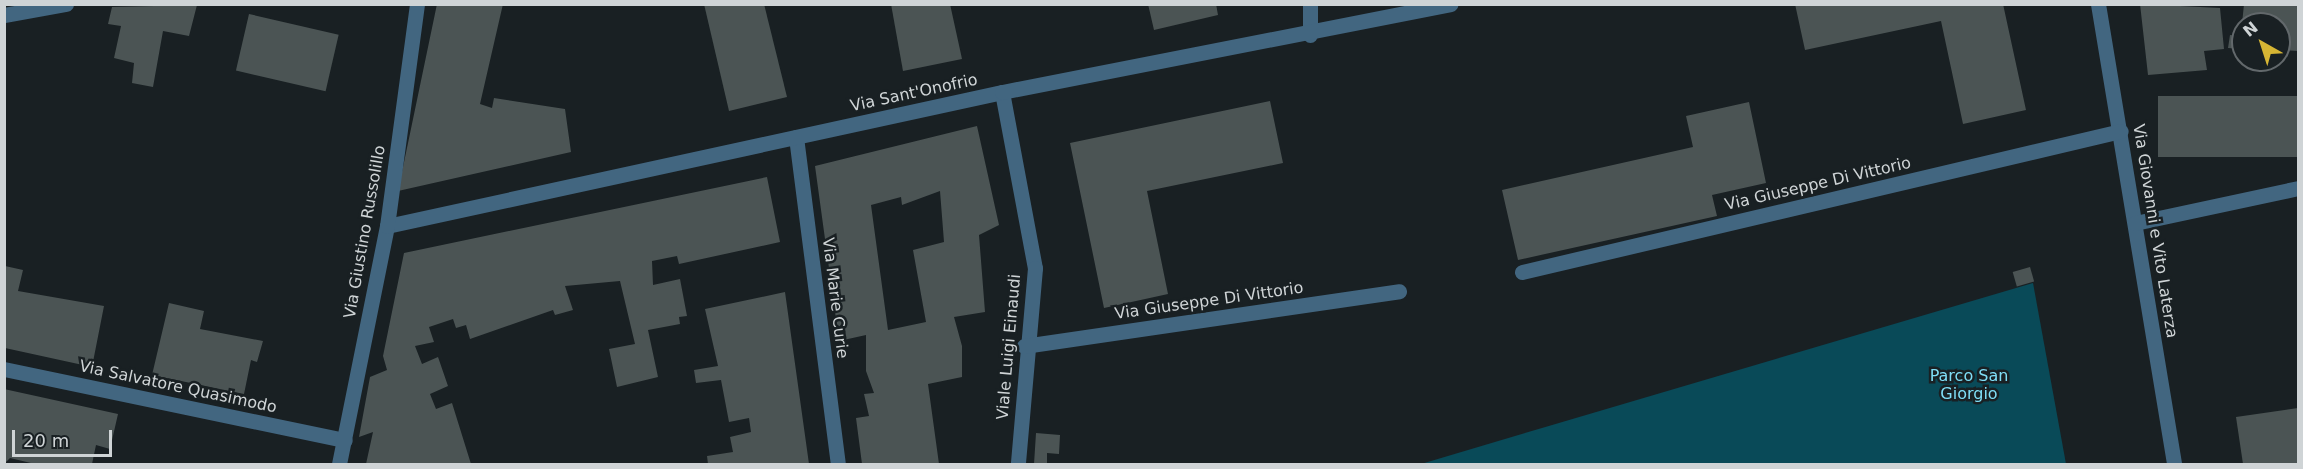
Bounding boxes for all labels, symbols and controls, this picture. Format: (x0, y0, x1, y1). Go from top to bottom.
north arrow (2231, 12, 2291, 72)
text: N (2239, 18, 2262, 41)
street label: Via Sant'Onofrio (849, 70, 979, 116)
street label: Via Giovanni e Vito Laterza (2129, 123, 2181, 339)
street label: Via Giustino Russolillo (340, 144, 390, 320)
street label: Via Giuseppe Di Vittorio (1723, 153, 1913, 215)
street label: Via Marie Curie (818, 236, 852, 360)
street label: Viale Luigi Einaudi (993, 273, 1025, 421)
street label: Via Giuseppe Di Vittorio (1113, 278, 1305, 324)
street label: Via Salvatore Quasimodo (77, 357, 279, 417)
park label: Parco San Giorgio (1930, 366, 2008, 404)
scale bar (15, 418, 116, 456)
text: 20 m (23, 430, 69, 451)

